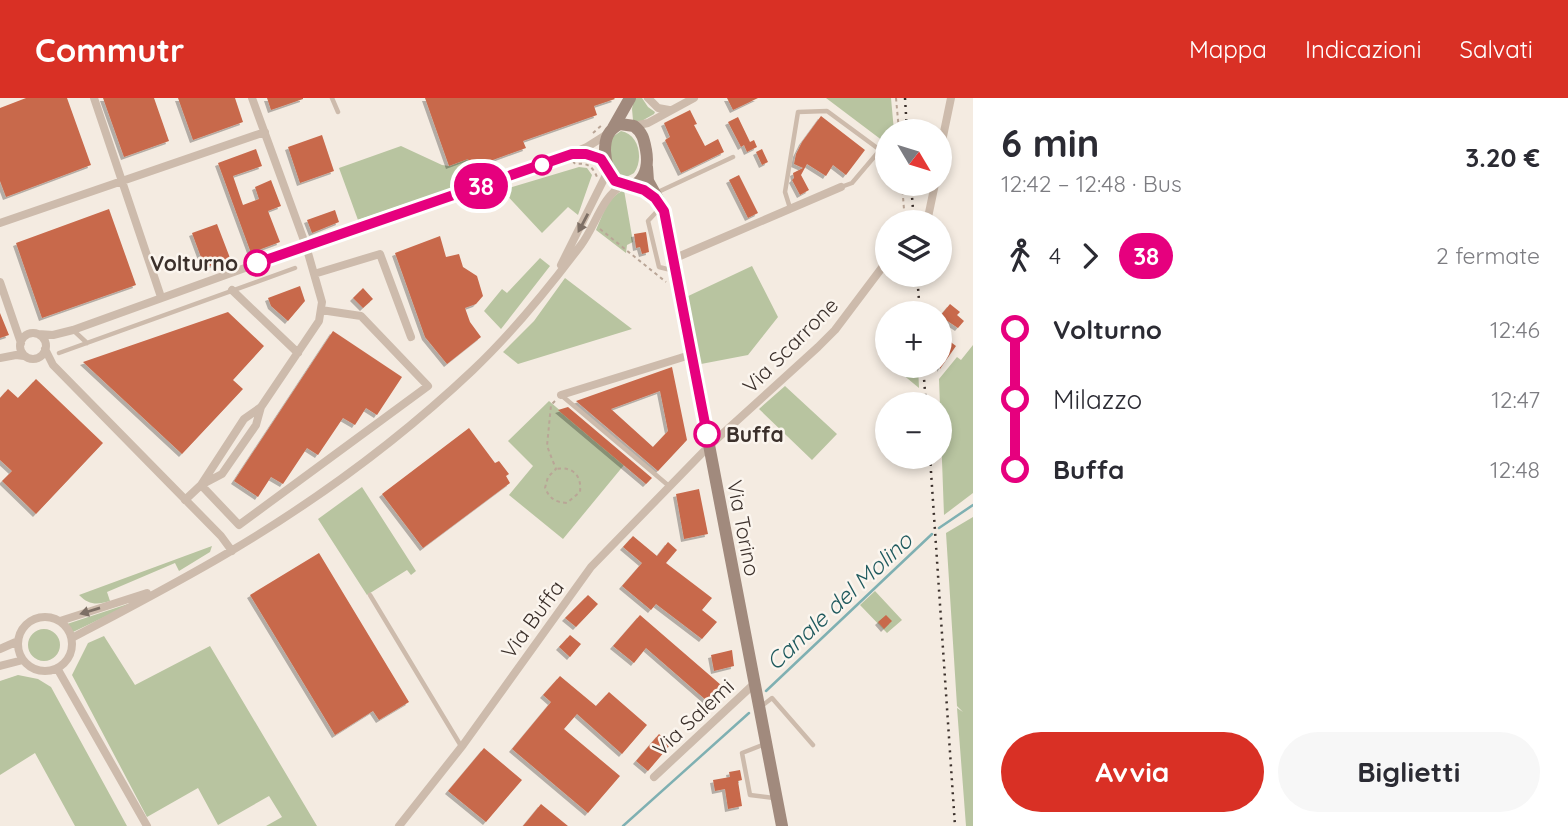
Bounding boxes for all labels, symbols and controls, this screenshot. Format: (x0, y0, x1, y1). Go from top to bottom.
text: Commutr (35, 29, 184, 70)
text: Mappa (1189, 34, 1267, 64)
text: Indicazioni (1305, 34, 1422, 64)
text: Salvati (1460, 34, 1533, 64)
north arrow (875, 119, 952, 196)
map controls (875, 119, 952, 469)
text: 6 min (1001, 119, 1099, 167)
text: 3.20 € (1465, 141, 1540, 174)
unlabelled marker (532, 155, 552, 175)
line badge: 38 (449, 163, 512, 209)
text: 12:42 – 12:48 · Bus (1001, 169, 1182, 198)
text: 38 (468, 171, 494, 201)
button: layers (875, 210, 952, 287)
one-way arrow (577, 213, 589, 233)
icon: walk (1001, 237, 1039, 275)
icon: forward (1071, 237, 1109, 275)
text: 4 (1049, 241, 1061, 270)
text: 38 (1133, 241, 1159, 271)
text: 2 fermate (1436, 241, 1540, 270)
place label: Volturno (150, 250, 238, 276)
marker: Volturno (244, 250, 270, 276)
street label: Via Scarrone (737, 292, 843, 398)
button: + (875, 301, 952, 378)
text: Volturno (1053, 313, 1162, 346)
text: 12:46 (1490, 315, 1540, 344)
text: Milazzo (1053, 383, 1142, 416)
text: 12:47 (1491, 385, 1540, 414)
button: − (875, 392, 952, 469)
marker: Buffa (694, 421, 720, 447)
place label: Buffa (726, 421, 784, 447)
text: Buffa (1053, 453, 1124, 486)
text: 12:48 (1490, 455, 1540, 484)
street label: Via Torino (722, 478, 766, 578)
water label: Canale del Molino (760, 525, 919, 676)
street label: Via Buffa (495, 575, 569, 663)
one-way arrow (79, 606, 100, 617)
street label: Via Salemi (647, 673, 739, 761)
button: Avvia (1001, 732, 1264, 812)
button: Biglietti (1278, 732, 1540, 812)

